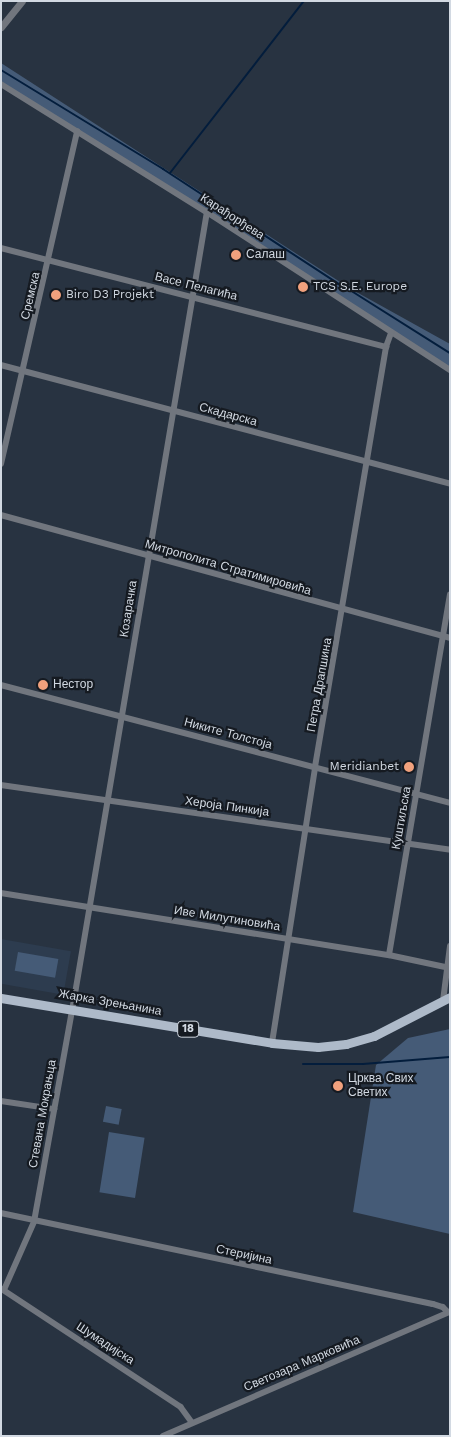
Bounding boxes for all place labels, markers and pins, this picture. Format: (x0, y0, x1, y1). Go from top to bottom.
place label: Салаш (246, 248, 285, 262)
marker: Салаш (230, 249, 242, 261)
place label: TCS S.E. Europe (313, 280, 407, 294)
marker: TCS S.E. Europe (297, 281, 309, 293)
place label: Biro D3 Projekt (66, 288, 154, 302)
marker: Biro D3 Projekt (50, 289, 62, 301)
place label: Нестор (53, 678, 93, 692)
marker: Нестор (37, 679, 49, 691)
place label: Meridianbet (330, 760, 399, 774)
marker: Meridianbet (403, 761, 415, 773)
place label: Црква Свих Светих (348, 1072, 414, 1100)
marker: Црква Свих Светих (332, 1080, 344, 1092)

